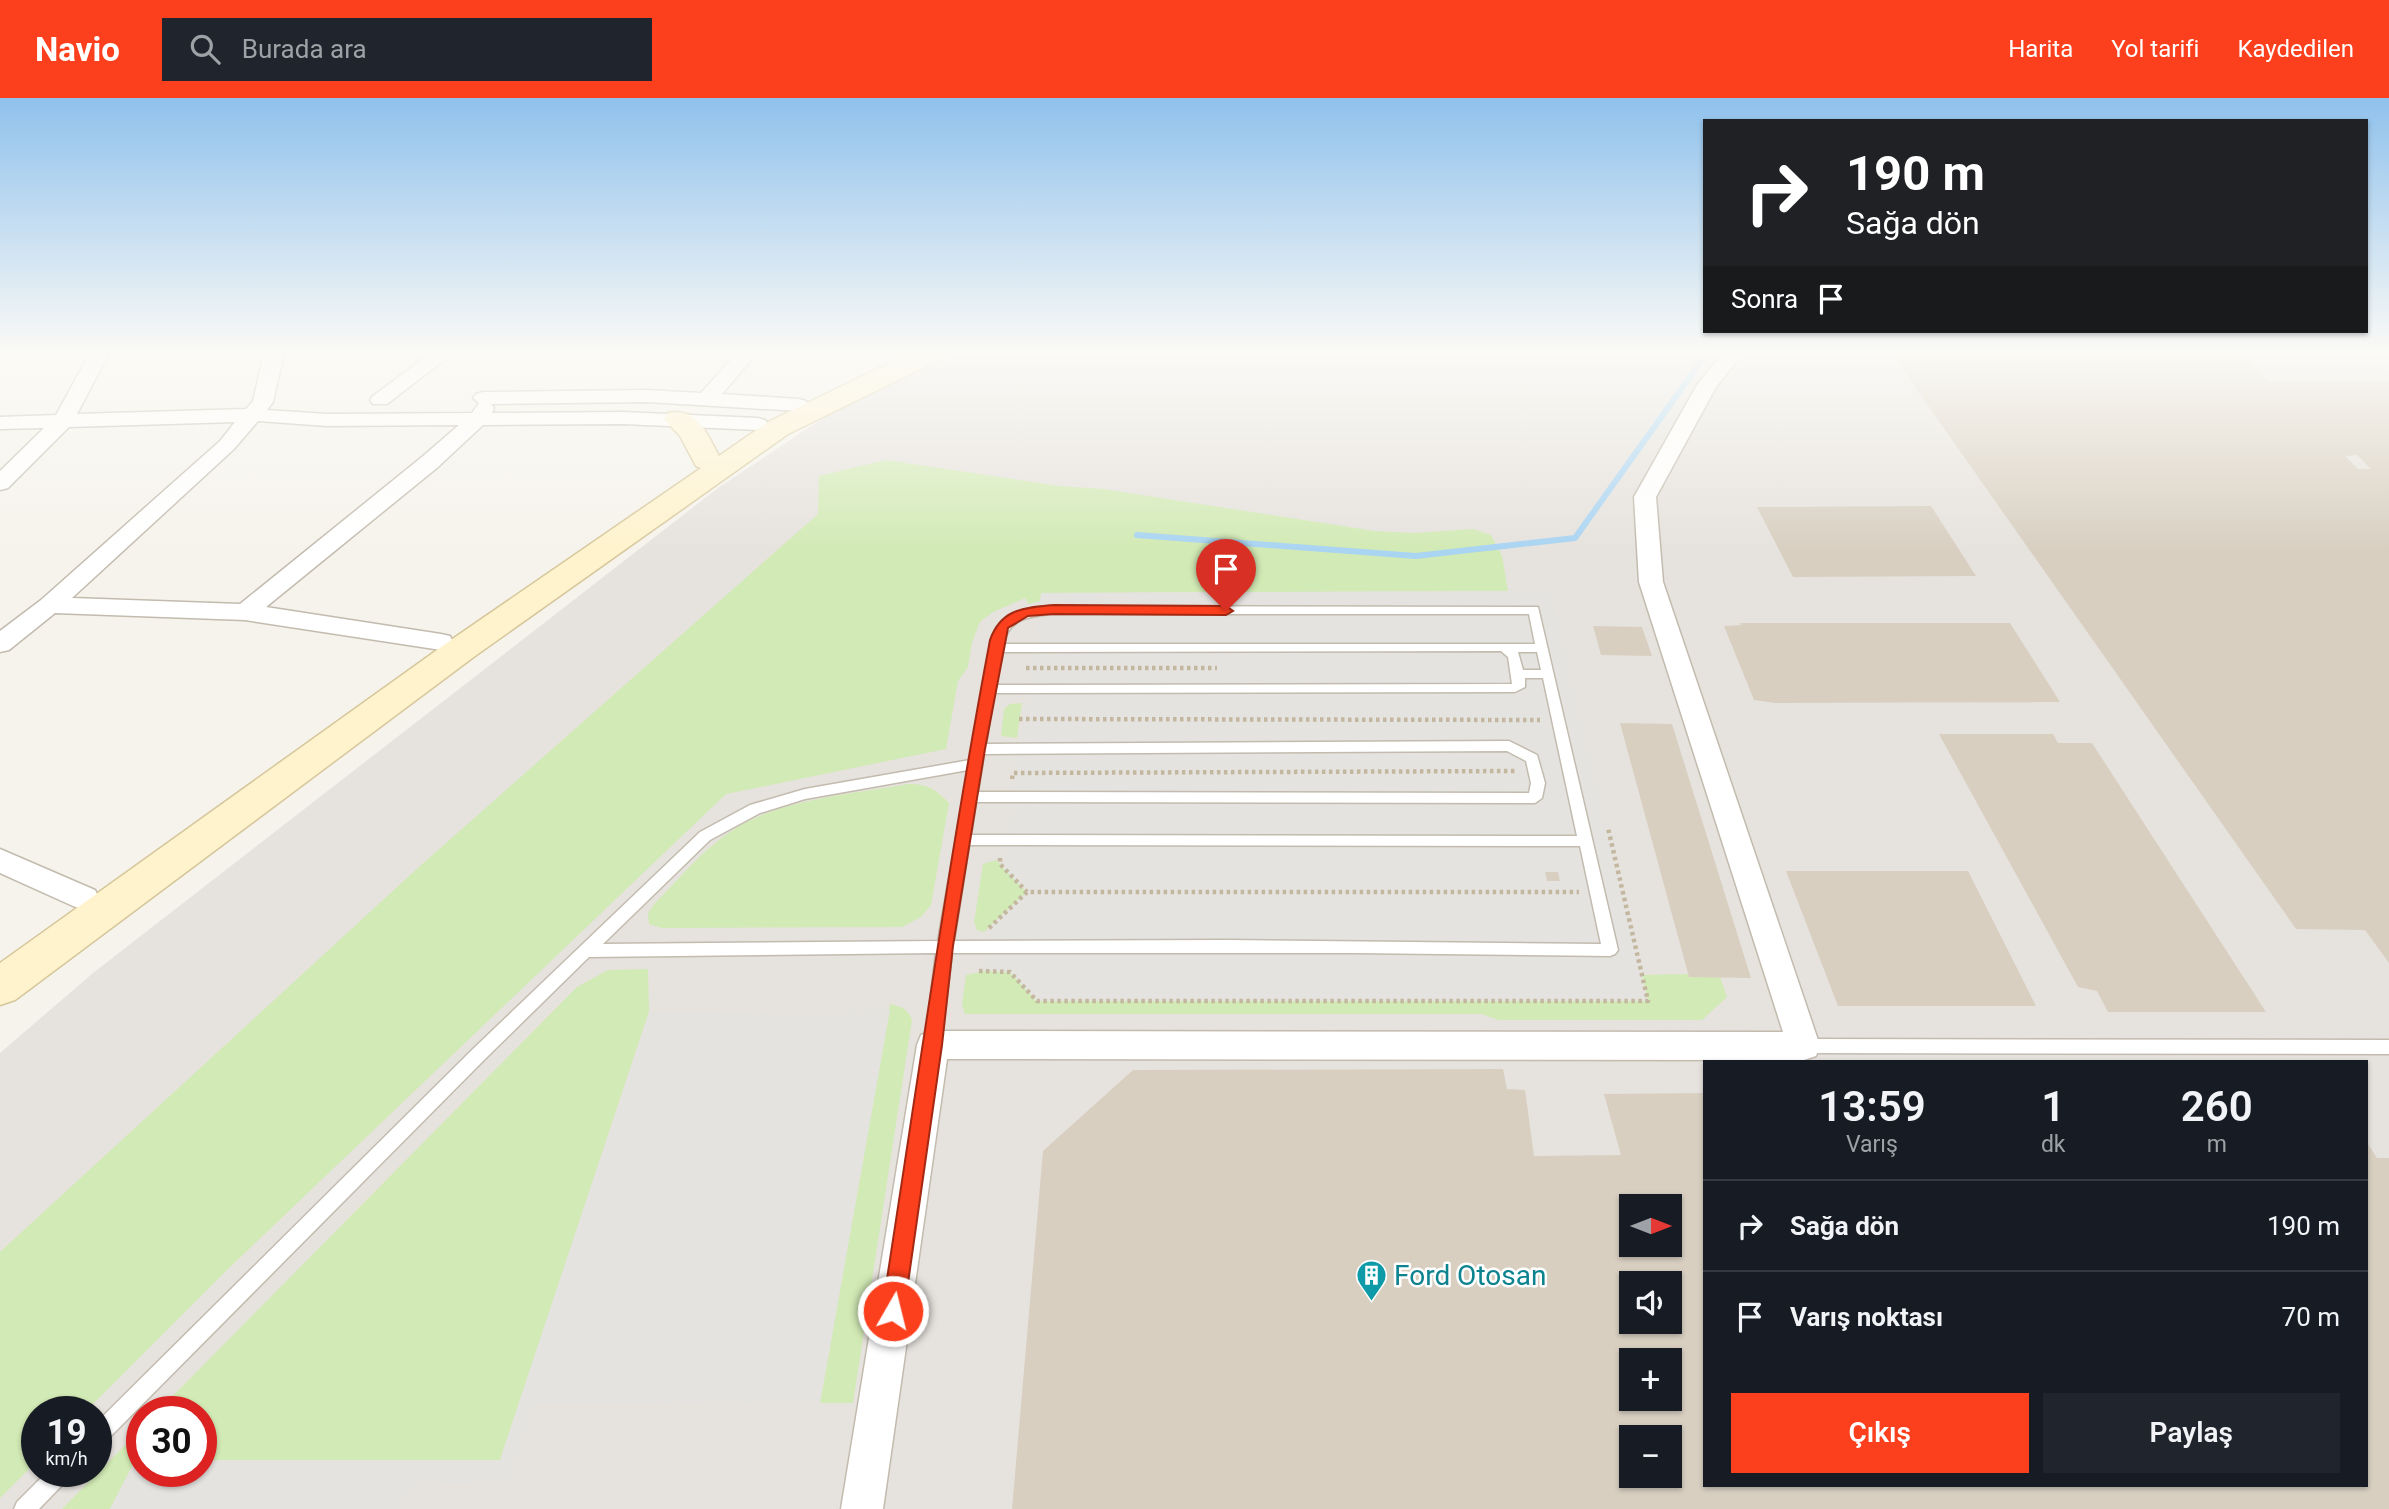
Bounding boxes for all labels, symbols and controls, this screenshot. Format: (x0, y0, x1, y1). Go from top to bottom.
search box (162, 18, 652, 81)
text: Navio (35, 30, 120, 69)
icon: search (186, 30, 224, 68)
text: Burada ara (242, 34, 367, 64)
text: Harita (2008, 35, 2073, 63)
text: Yol tarifi (2111, 35, 2199, 63)
text: Kaydedilen (2237, 35, 2354, 63)
text: 190 m (1846, 145, 1985, 202)
icon: right (1731, 147, 1822, 238)
text: Sağa dön (1846, 204, 1980, 242)
icon: arrive (1812, 280, 1850, 318)
text: Sonra (1731, 284, 1798, 314)
pin (1196, 539, 1256, 611)
icon: arrive (1207, 550, 1245, 588)
text: 13:59 (1818, 1082, 1926, 1131)
text: 1 (2041, 1082, 2065, 1131)
text: 260 (2181, 1082, 2253, 1131)
text: Varış (1846, 1131, 1898, 1158)
text: dk (2041, 1131, 2066, 1158)
text: m (2207, 1131, 2227, 1158)
north arrow (1619, 1194, 1682, 1256)
map controls (1619, 1194, 1682, 1488)
icon: right (1731, 1207, 1769, 1245)
text: Sağa dön (1790, 1211, 1899, 1241)
text: 190 m (2267, 1211, 2340, 1241)
building icon: Ford Otosan (1354, 1258, 1388, 1302)
place label: Ford Otosan (1394, 1259, 1546, 1292)
button: sound (1619, 1271, 1682, 1334)
position arrow (856, 1274, 930, 1348)
icon: arrive (1731, 1298, 1769, 1336)
text: Varış noktası (1790, 1302, 1943, 1332)
text: 70 m (2282, 1302, 2340, 1332)
button: + (1619, 1348, 1682, 1411)
button: Çıkış (1731, 1393, 2029, 1473)
button: Paylaş (2043, 1393, 2340, 1473)
speed limit sign: 30 (126, 1396, 217, 1487)
text: 19 (46, 1412, 87, 1453)
button: − (1619, 1425, 1682, 1488)
text: km/h (45, 1448, 88, 1469)

